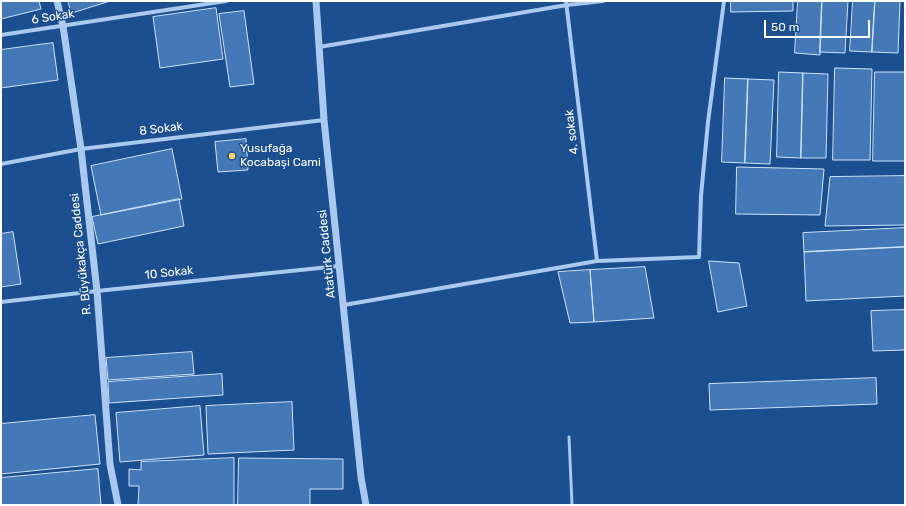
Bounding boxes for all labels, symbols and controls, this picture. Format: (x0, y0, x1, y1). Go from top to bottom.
street label: 6 Sokak (30, 6, 76, 28)
scale bar (766, 12, 872, 38)
text: 50 m (771, 20, 799, 34)
street label: 4. sokak (562, 109, 582, 155)
street label: 8 Sokak (138, 119, 184, 139)
place label: Yusufağa Kocabaşi Cami (240, 142, 321, 170)
marker: Yusufağa Kocabaşi Cami (227, 151, 237, 161)
street label: R. Büyükakça Caddesi (67, 192, 95, 316)
street label: Atatürk Caddesi (315, 209, 339, 299)
street label: 10 Sokak (144, 263, 194, 283)

